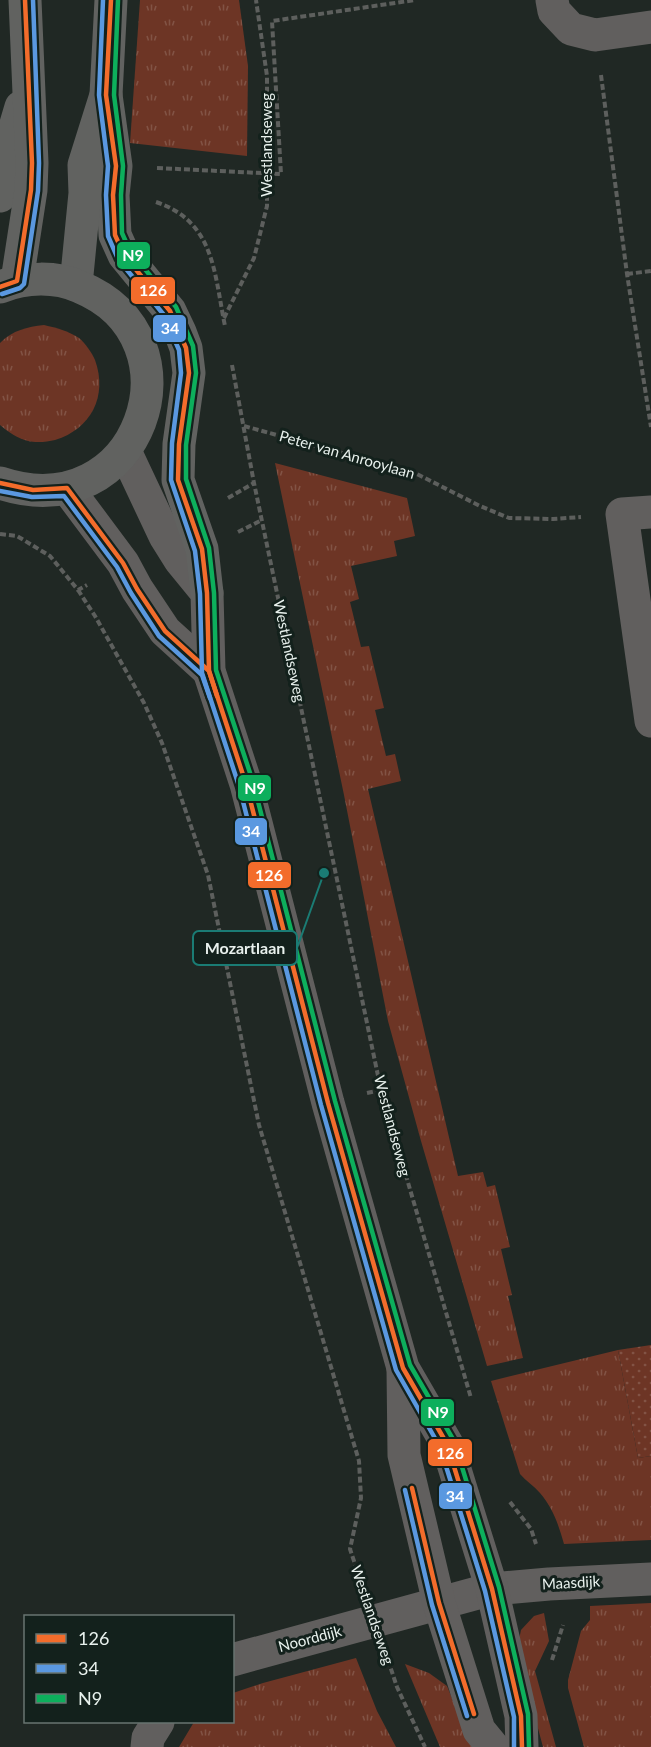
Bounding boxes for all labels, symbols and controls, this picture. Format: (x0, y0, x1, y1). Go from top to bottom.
street label: Westlandseweg (257, 93, 275, 197)
line badge: N9 (116, 241, 151, 270)
text: N9 (122, 245, 144, 264)
line badge: 126 (130, 276, 176, 305)
text: 126 (139, 280, 167, 299)
line badge: 34 (152, 314, 187, 343)
text: 34 (161, 318, 179, 337)
street label: Peter van Anrooylaan (277, 426, 417, 482)
street label: Westlandseweg (270, 598, 310, 704)
line badge: N9 (237, 774, 272, 802)
text: N9 (244, 778, 266, 797)
line badge: 34 (234, 817, 268, 846)
text: 34 (242, 821, 260, 840)
line badge: 126 (247, 861, 292, 889)
text: 126 (255, 865, 283, 884)
callout: Mozartlaan (193, 931, 297, 965)
text: Mozartlaan (205, 938, 285, 957)
street label: Westlandseweg (371, 1073, 415, 1178)
line badge: N9 (420, 1398, 455, 1427)
text: N9 (427, 1402, 449, 1421)
line badge: 126 (427, 1438, 473, 1467)
text: 126 (436, 1443, 464, 1462)
line badge: 34 (438, 1482, 473, 1510)
text: 34 (446, 1486, 464, 1505)
street label: Westlandseweg (348, 1563, 398, 1667)
street label: Maasdijk (541, 1571, 601, 1593)
legend (24, 1615, 234, 1723)
street label: Noorddijk (276, 1621, 344, 1655)
text: 126 (78, 1627, 109, 1649)
text: 34 (78, 1657, 99, 1679)
text: N9 (78, 1687, 102, 1709)

